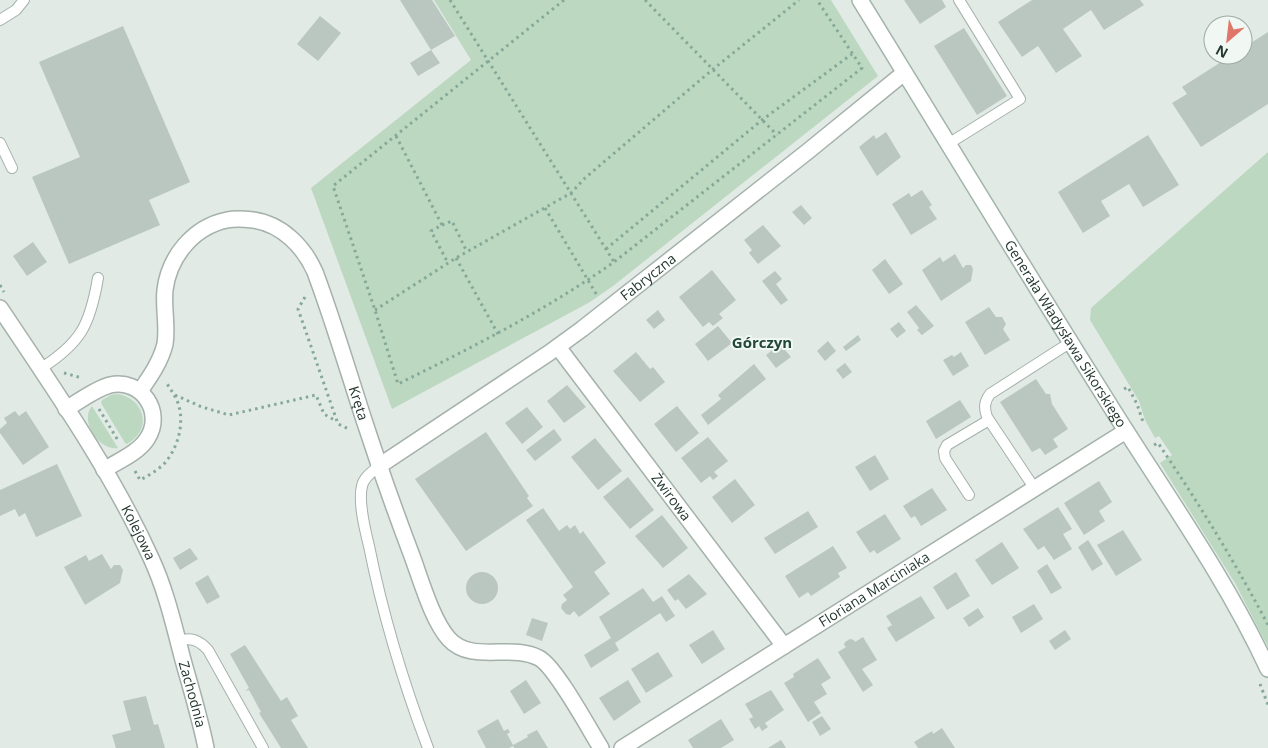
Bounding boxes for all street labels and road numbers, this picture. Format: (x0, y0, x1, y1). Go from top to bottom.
street label: Generała Władysława Sikorskiego (1001, 236, 1131, 431)
street label: Fabryczna (616, 249, 680, 305)
street label: Kręta (345, 384, 373, 423)
street label: Żwirowa (648, 469, 696, 524)
street label: Kolejowa (117, 501, 161, 563)
street label: Floriana Marciniaka (815, 547, 933, 631)
street label: Zachodnia (175, 659, 211, 729)

